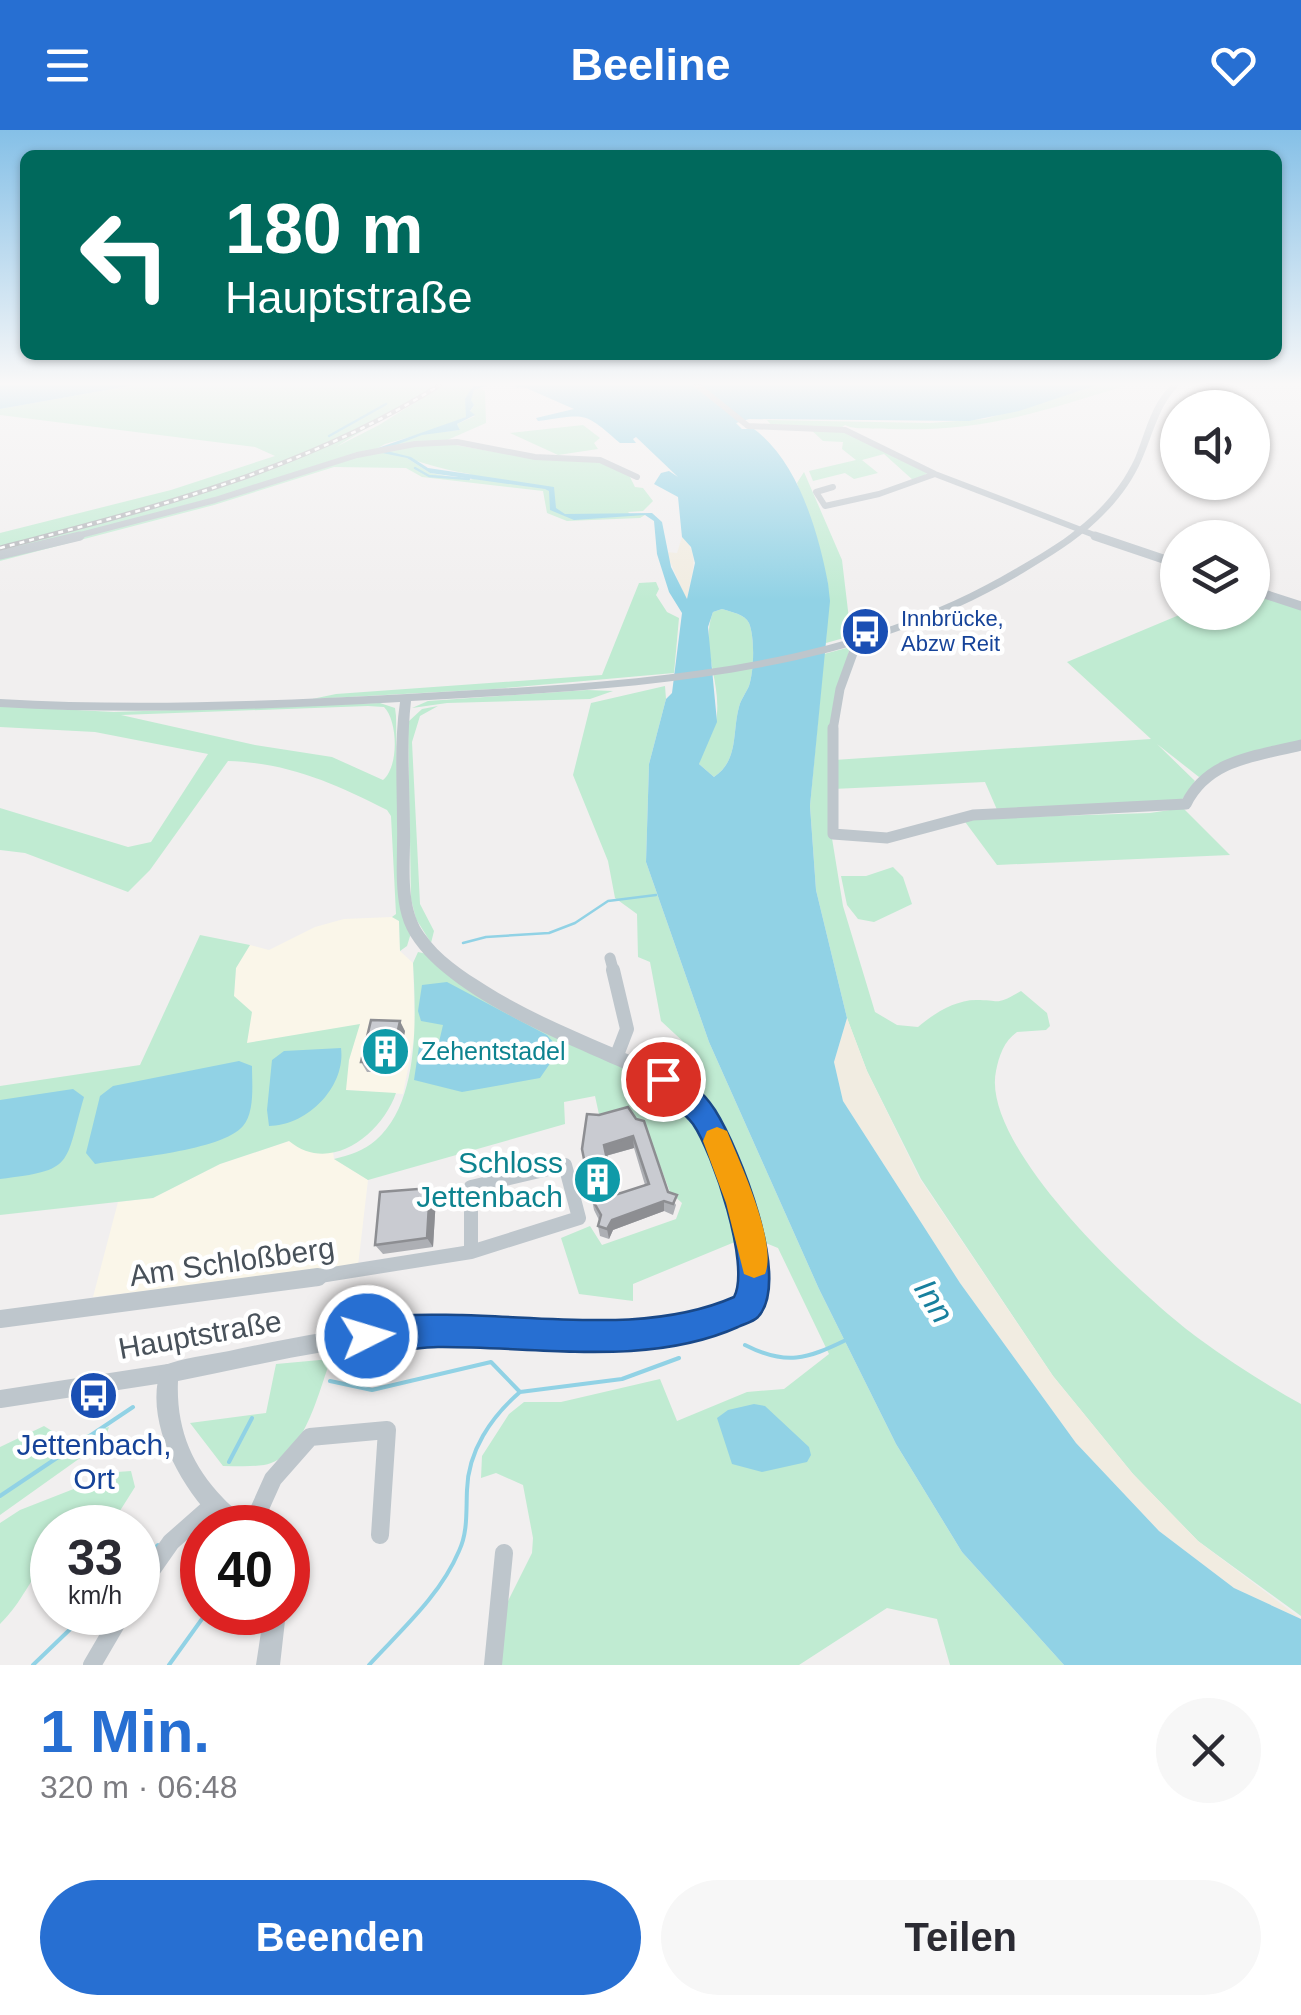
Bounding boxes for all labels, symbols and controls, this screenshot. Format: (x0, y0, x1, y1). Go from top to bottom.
icon: menu (40, 38, 95, 93)
icon: heart (1206, 38, 1261, 93)
text: Beeline (570, 39, 731, 90)
icon: left (60, 190, 190, 320)
text: 180 m (225, 190, 423, 268)
text: Hauptstraße (225, 272, 473, 323)
map controls (1160, 390, 1270, 630)
button: sound (1160, 390, 1270, 500)
button: layers (1160, 520, 1270, 630)
bus stop icon: Innbrücke, Abzw Reit (840, 605, 892, 657)
place label: Innbrücke, Abzw Reit (901, 606, 1004, 656)
building icon: Zehentstadel (360, 1025, 412, 1077)
place label: Zehentstadel (421, 1037, 566, 1065)
pin (621, 1037, 706, 1122)
icon: arrive (636, 1052, 691, 1107)
place label: Schloss Jettenbach (416, 1146, 563, 1213)
building icon: Schloss Jettenbach (572, 1154, 624, 1206)
street label: Am Schloßberg (127, 1231, 337, 1292)
water label: Inn (907, 1273, 961, 1329)
position arrow (315, 1284, 419, 1388)
street label: Hauptstraße (116, 1304, 284, 1365)
bus stop icon: Jettenbach, Ort (68, 1370, 120, 1422)
place label: Jettenbach, Ort (16, 1428, 172, 1495)
speed limit sign: 40 (180, 1505, 310, 1635)
text: 33 (67, 1530, 123, 1586)
text: km/h (68, 1581, 122, 1609)
text: 1 Min. (40, 1698, 210, 1765)
button: close (1156, 1698, 1261, 1803)
text: 320 m · 06:48 (40, 1769, 237, 1805)
button: Beenden (40, 1880, 641, 1995)
button: Teilen (661, 1880, 1261, 1995)

